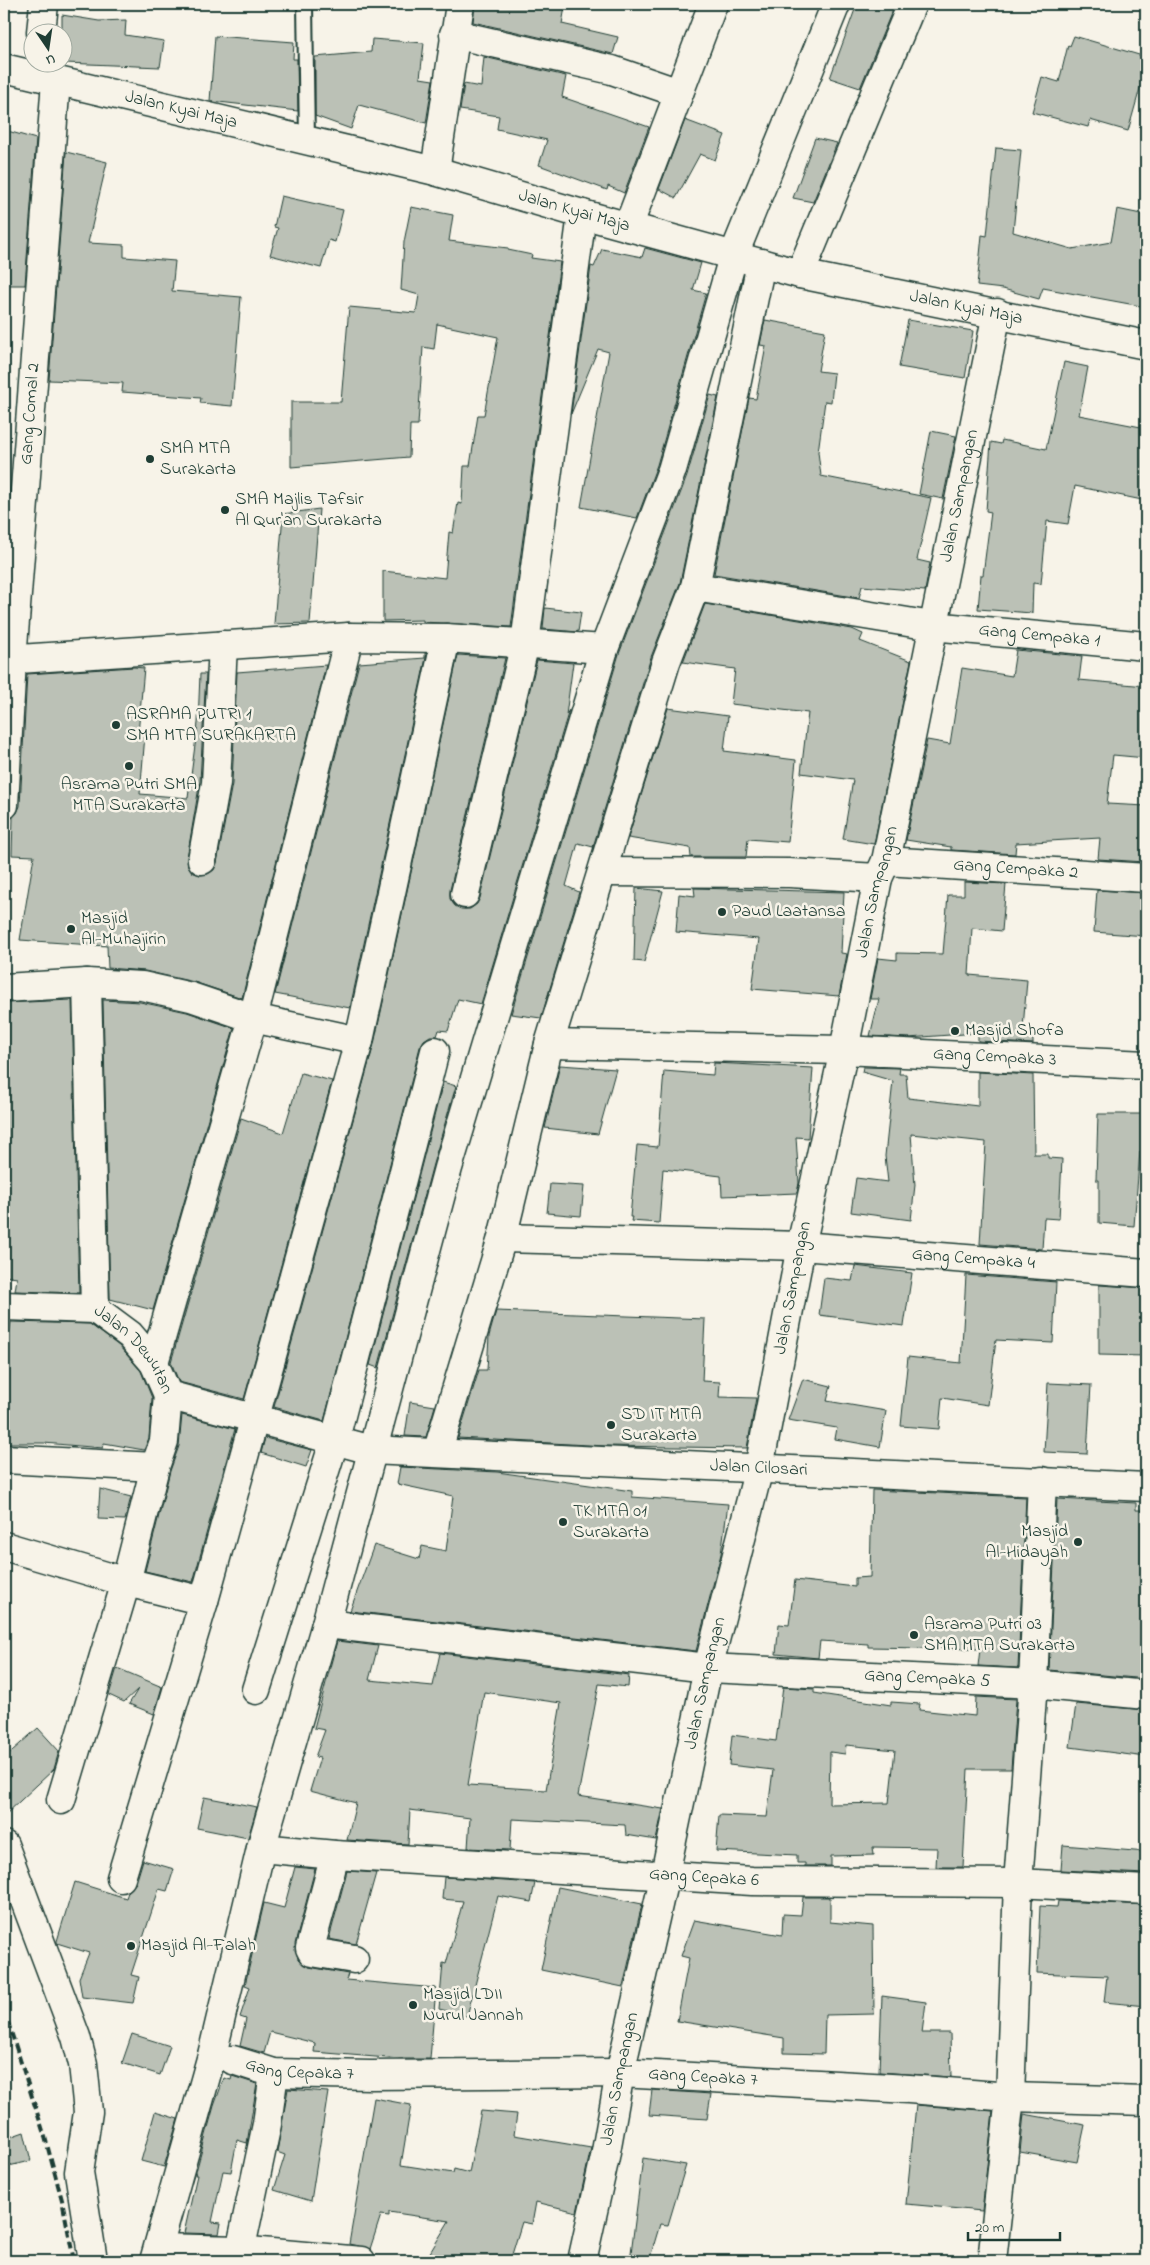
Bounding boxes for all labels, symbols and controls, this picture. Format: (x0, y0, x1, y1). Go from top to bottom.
north arrow (22, 22, 72, 72)
text: U (44, 48, 57, 70)
street label: Jalan Kyai Maja (122, 84, 240, 136)
street label: Jalan Kyai Maja (515, 183, 633, 240)
street label: Jalan Kyai Maja (907, 284, 1025, 332)
street label: Gang Comal 2 (14, 362, 48, 466)
street label: Jalan Sampangan (934, 427, 986, 565)
place label: SMA MTA Surakarta (160, 436, 236, 483)
marker: SMA MTA Surakarta (144, 453, 156, 465)
place label: SMA Majlis Tafsir Al Qur'an Surakarta (235, 487, 382, 534)
marker: SMA Majlis Tafsir Al Qur'an Surakarta (219, 504, 231, 516)
street label: Gang Cempaka 1 (977, 617, 1101, 655)
place label: ASRAMA PUTRI 1 SMA MTA SURAKARTA (126, 702, 296, 749)
marker: ASRAMA PUTRI 1 SMA MTA SURAKARTA (110, 719, 122, 731)
marker: Asrama Putri SMA MTA Surakarta (123, 760, 135, 772)
place label: Asrama Putri SMA MTA Surakarta (61, 772, 197, 819)
street label: Jalan Sampangan (850, 824, 906, 960)
street label: Gang Cempaka 2 (952, 852, 1079, 887)
place label: Paud Laatansa (732, 899, 846, 925)
place label: Masjid Al-Muhajirin (81, 906, 166, 953)
marker: Paud Laatansa (716, 906, 728, 918)
marker: Masjid Al-Muhajirin (65, 923, 77, 935)
place label: Masjid Shofa (965, 1018, 1064, 1044)
marker: Masjid Shofa (949, 1025, 961, 1037)
street label: Gang Cempaka 3 (932, 1041, 1057, 1074)
street label: Jalan Sampangan (768, 1219, 819, 1357)
street label: Gang Cempaka 4 (911, 1242, 1037, 1277)
street label: Jalan Dewutan (88, 1299, 179, 1398)
place label: SD IT MTA Surakarta (621, 1402, 702, 1449)
marker: SD IT MTA Surakarta (605, 1419, 617, 1431)
street label: Jalan Cilosari (709, 1453, 808, 1484)
place label: TK MTA 01 Surakarta (573, 1499, 649, 1546)
marker: TK MTA 01 Surakarta (557, 1516, 569, 1528)
place label: Masjid Al-Hidayah (985, 1519, 1068, 1566)
marker: Masjid Al-Hidayah (1072, 1536, 1084, 1548)
place label: Asrama Putri 03 SMA MTA Surakarta (924, 1612, 1075, 1659)
street label: Jalan Sampangan (678, 1614, 734, 1752)
marker: Asrama Putri 03 SMA MTA Surakarta (908, 1629, 920, 1641)
street label: Gang Cempaka 5 (863, 1663, 991, 1695)
street label: Gang Cepaka 6 (648, 1862, 759, 1894)
place label: Masjid Al-Falah (141, 1933, 256, 1959)
marker: Masjid Al-Falah (125, 1940, 137, 1952)
place label: Masjid LDII Nurul Jannah (423, 1982, 523, 2029)
marker: Masjid LDII Nurul Jannah (407, 1999, 419, 2011)
street label: Jalan Sampangan (594, 2010, 646, 2148)
street label: Gang Cepaka 7 (242, 2052, 355, 2088)
street label: Gang Cepaka 7 (647, 2062, 759, 2094)
scale bar (968, 2210, 1060, 2242)
text: 20 m (975, 2217, 1005, 2239)

